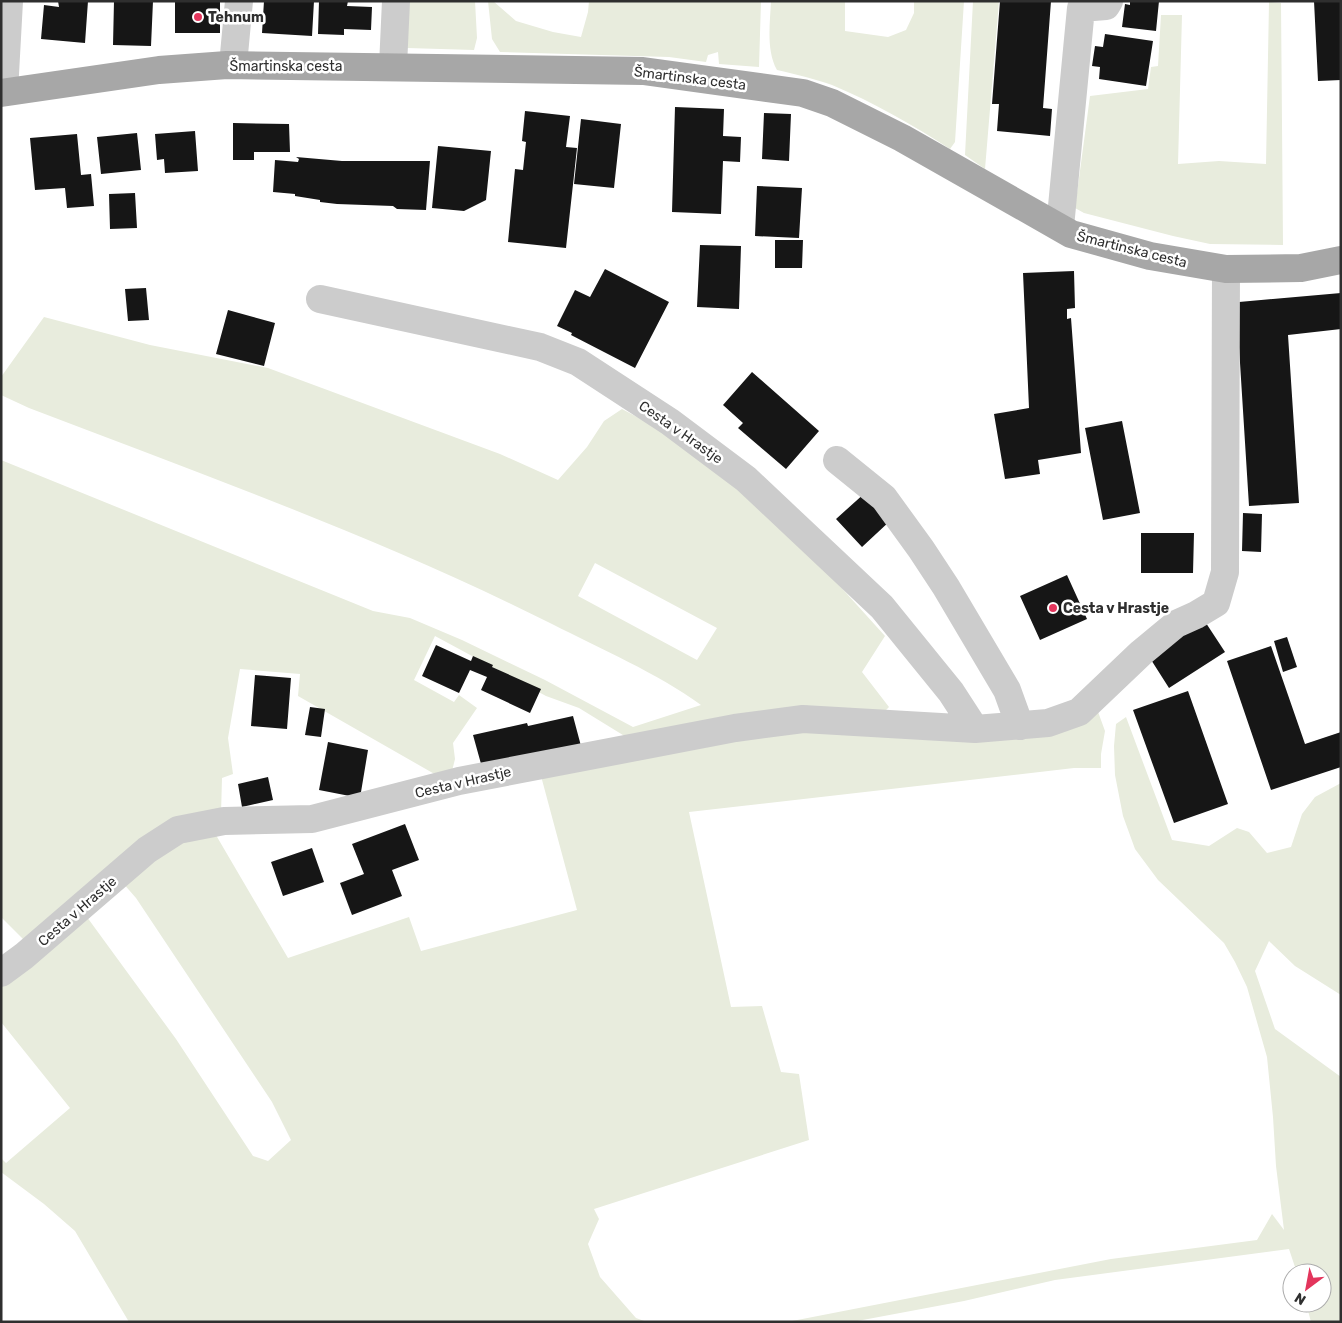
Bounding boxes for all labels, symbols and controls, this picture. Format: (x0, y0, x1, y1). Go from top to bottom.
place label: Tehnum (208, 9, 264, 26)
marker: Tehnum (192, 11, 204, 23)
street label: Šmartinska cesta (230, 57, 342, 75)
street label: Šmartinska cesta (633, 62, 747, 94)
street label: Šmartinska cesta (1075, 227, 1189, 271)
street label: Cesta v Hrastje (636, 397, 726, 468)
place label: Cesta v Hrastje (1063, 600, 1169, 617)
marker: Cesta v Hrastje (1047, 602, 1059, 614)
street label: Cesta v Hrastje (413, 763, 513, 802)
street label: Cesta v Hrastje (35, 873, 120, 950)
north arrow (1282, 1263, 1332, 1313)
text: N (1292, 1289, 1309, 1308)

